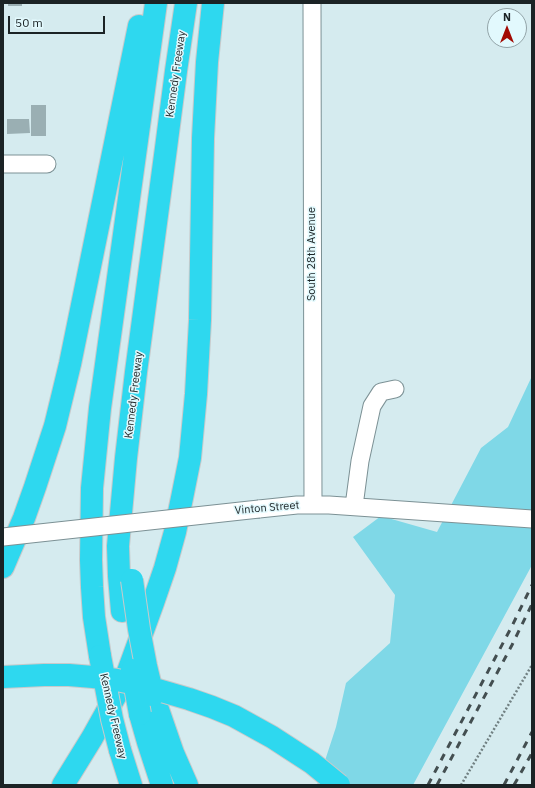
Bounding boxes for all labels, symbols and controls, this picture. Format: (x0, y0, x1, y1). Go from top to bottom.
scale bar (10, 8, 107, 34)
north arrow (487, 8, 527, 48)
text: N (503, 10, 511, 24)
text: 50 m (15, 15, 43, 30)
street label: Kennedy Freeway (163, 30, 189, 118)
street label: South 28th Avenue (305, 207, 319, 301)
street label: Kennedy Freeway (122, 351, 146, 439)
street label: Vinton Street (234, 499, 300, 517)
street label: Kennedy Freeway (97, 672, 129, 760)

